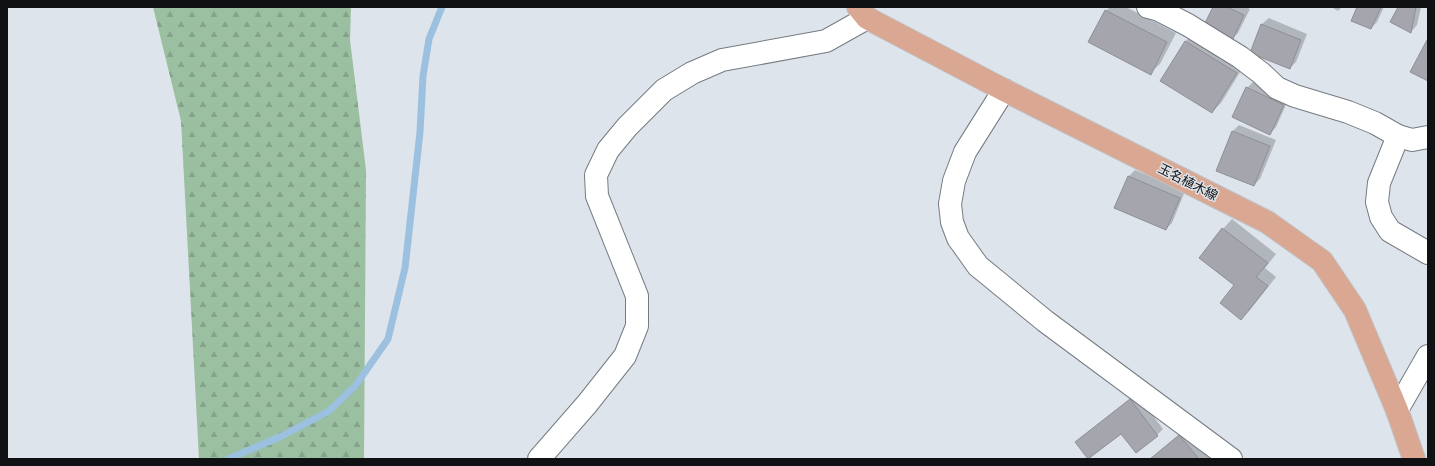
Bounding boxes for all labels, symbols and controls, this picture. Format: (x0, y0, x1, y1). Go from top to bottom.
street label: 玉名植木線 (1156, 161, 1220, 203)

